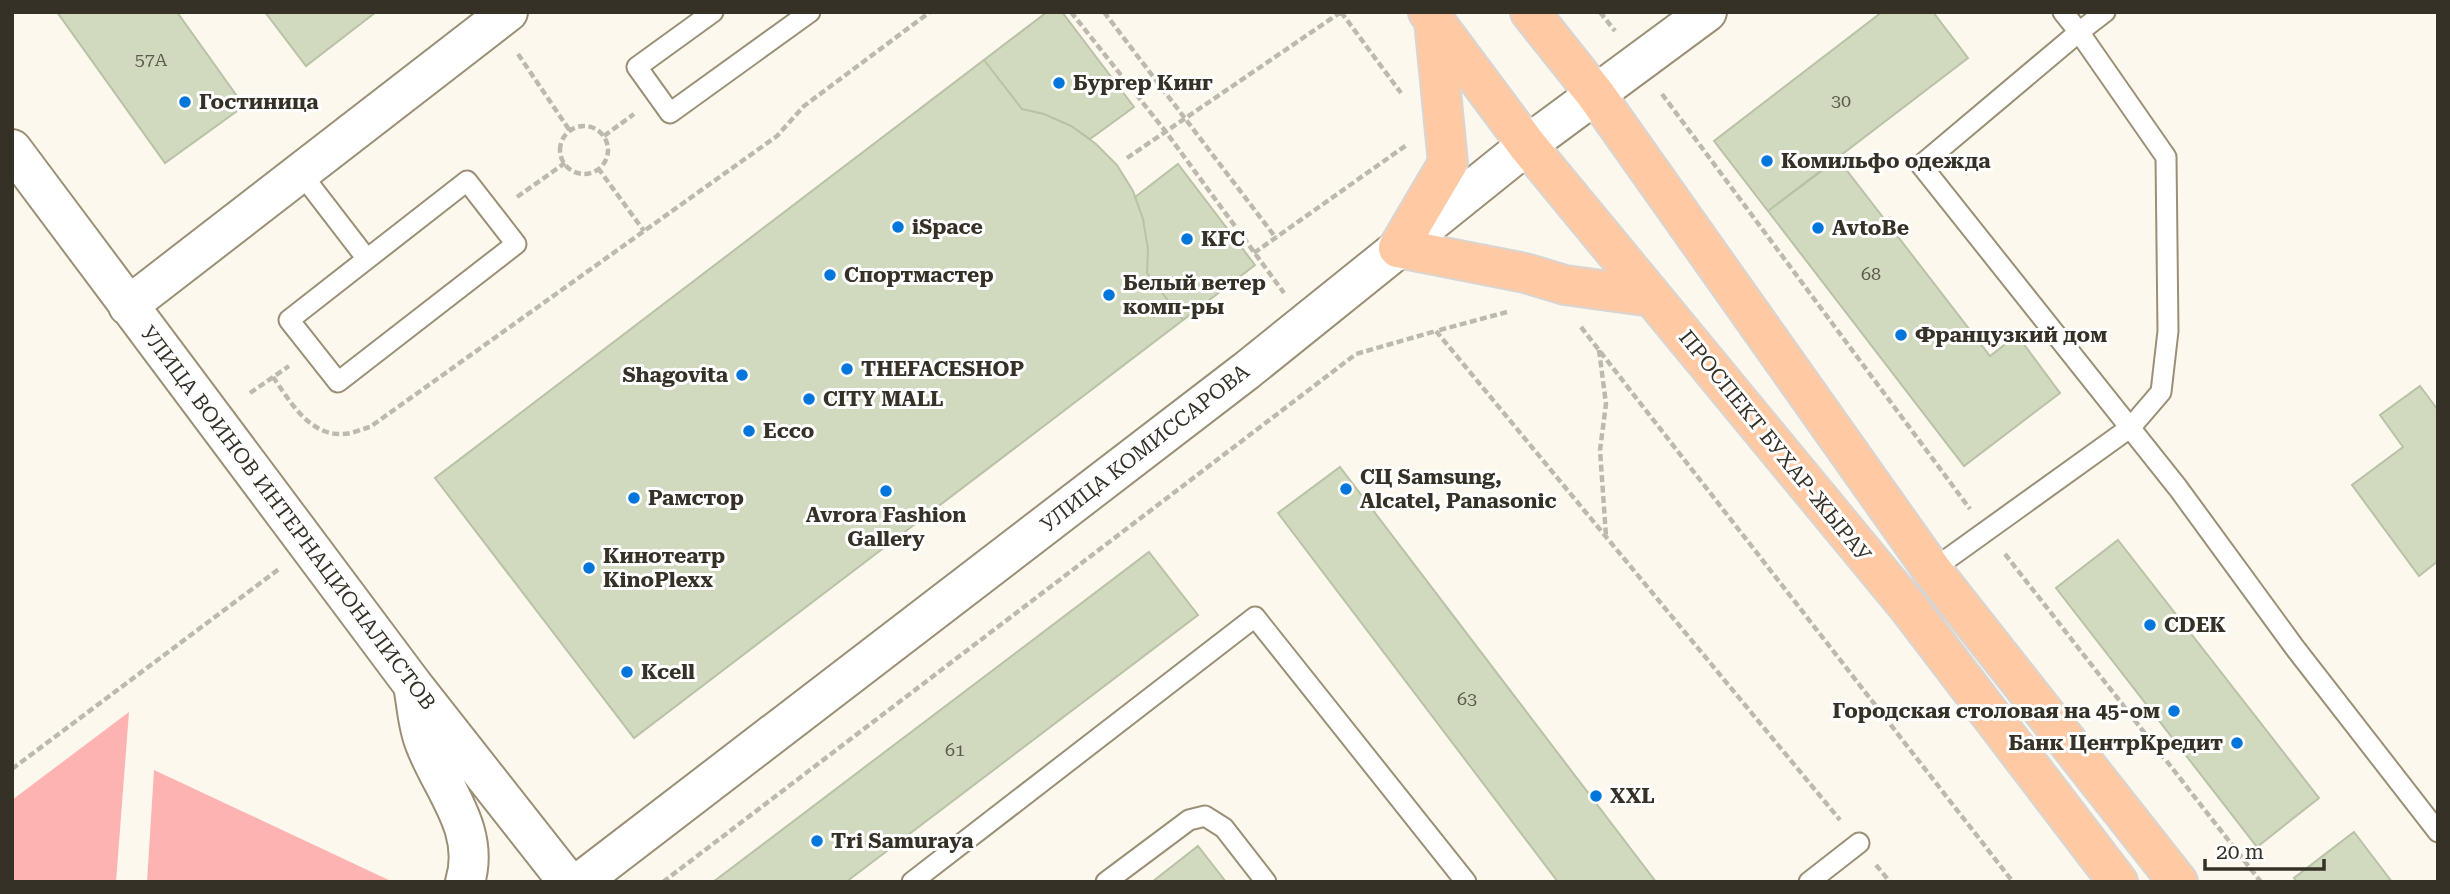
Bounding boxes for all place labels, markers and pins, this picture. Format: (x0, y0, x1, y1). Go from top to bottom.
place label: Бургер Кинг (1073, 71, 1213, 95)
marker: Бургер Кинг (1051, 75, 1067, 91)
place label: Гостиница (199, 90, 319, 114)
marker: Гостиница (177, 94, 193, 110)
place label: Комильфо одежда (1781, 149, 1991, 173)
marker: Комильфо одежда (1759, 153, 1775, 169)
place label: iSpace (912, 215, 983, 239)
place label: AvtoBe (1832, 216, 1909, 240)
marker: iSpace (890, 219, 906, 235)
marker: AvtoBe (1810, 220, 1826, 236)
place label: KFC (1201, 227, 1245, 251)
marker: KFC (1179, 231, 1195, 247)
place label: Спортмастер (844, 263, 994, 287)
marker: Спортмастер (822, 267, 838, 283)
place label: Белый ветер комп-ры (1123, 271, 1266, 319)
marker: Белый ветер комп-ры (1101, 287, 1117, 303)
place label: Французкий дом (1915, 323, 2107, 347)
marker: Французкий дом (1893, 327, 1909, 343)
place label: THEFACESHOP (861, 357, 1025, 381)
marker: THEFACESHOP (839, 361, 855, 377)
place label: Shagovita (622, 363, 729, 387)
marker: Shagovita (734, 367, 750, 383)
place label: CITY MALL (823, 387, 944, 411)
marker: CITY MALL (801, 391, 817, 407)
place label: Ecco (763, 419, 814, 443)
marker: Ecco (741, 423, 757, 439)
place label: СЦ Samsung, Alcatel, Panasonic (1360, 465, 1557, 513)
marker: СЦ Samsung, Alcatel, Panasonic (1338, 481, 1354, 497)
marker: Avrora Fashion Gallery (878, 483, 894, 499)
place label: Рамстор (648, 486, 744, 510)
marker: Рамстор (626, 490, 642, 506)
place label: Avrora Fashion Gallery (806, 503, 966, 551)
place label: Кинотеатр KinoPlexx (603, 544, 725, 592)
marker: Кинотеатр KinoPlexx (581, 560, 597, 576)
place label: CDEK (2164, 613, 2226, 637)
marker: CDEK (2142, 617, 2158, 633)
place label: Kcell (641, 660, 695, 684)
marker: Kcell (619, 664, 635, 680)
place label: Городская столовая на 45-ом (1833, 699, 2160, 723)
marker: Городская столовая на 45-ом (2166, 703, 2182, 719)
place label: Банк ЦентрКредит (2008, 731, 2223, 755)
marker: Банк ЦентрКредит (2229, 735, 2245, 751)
place label: XXL (1610, 784, 1655, 808)
marker: XXL (1588, 788, 1604, 804)
place label: Tri Samuraya (831, 829, 974, 853)
marker: Tri Samuraya (809, 833, 825, 849)

